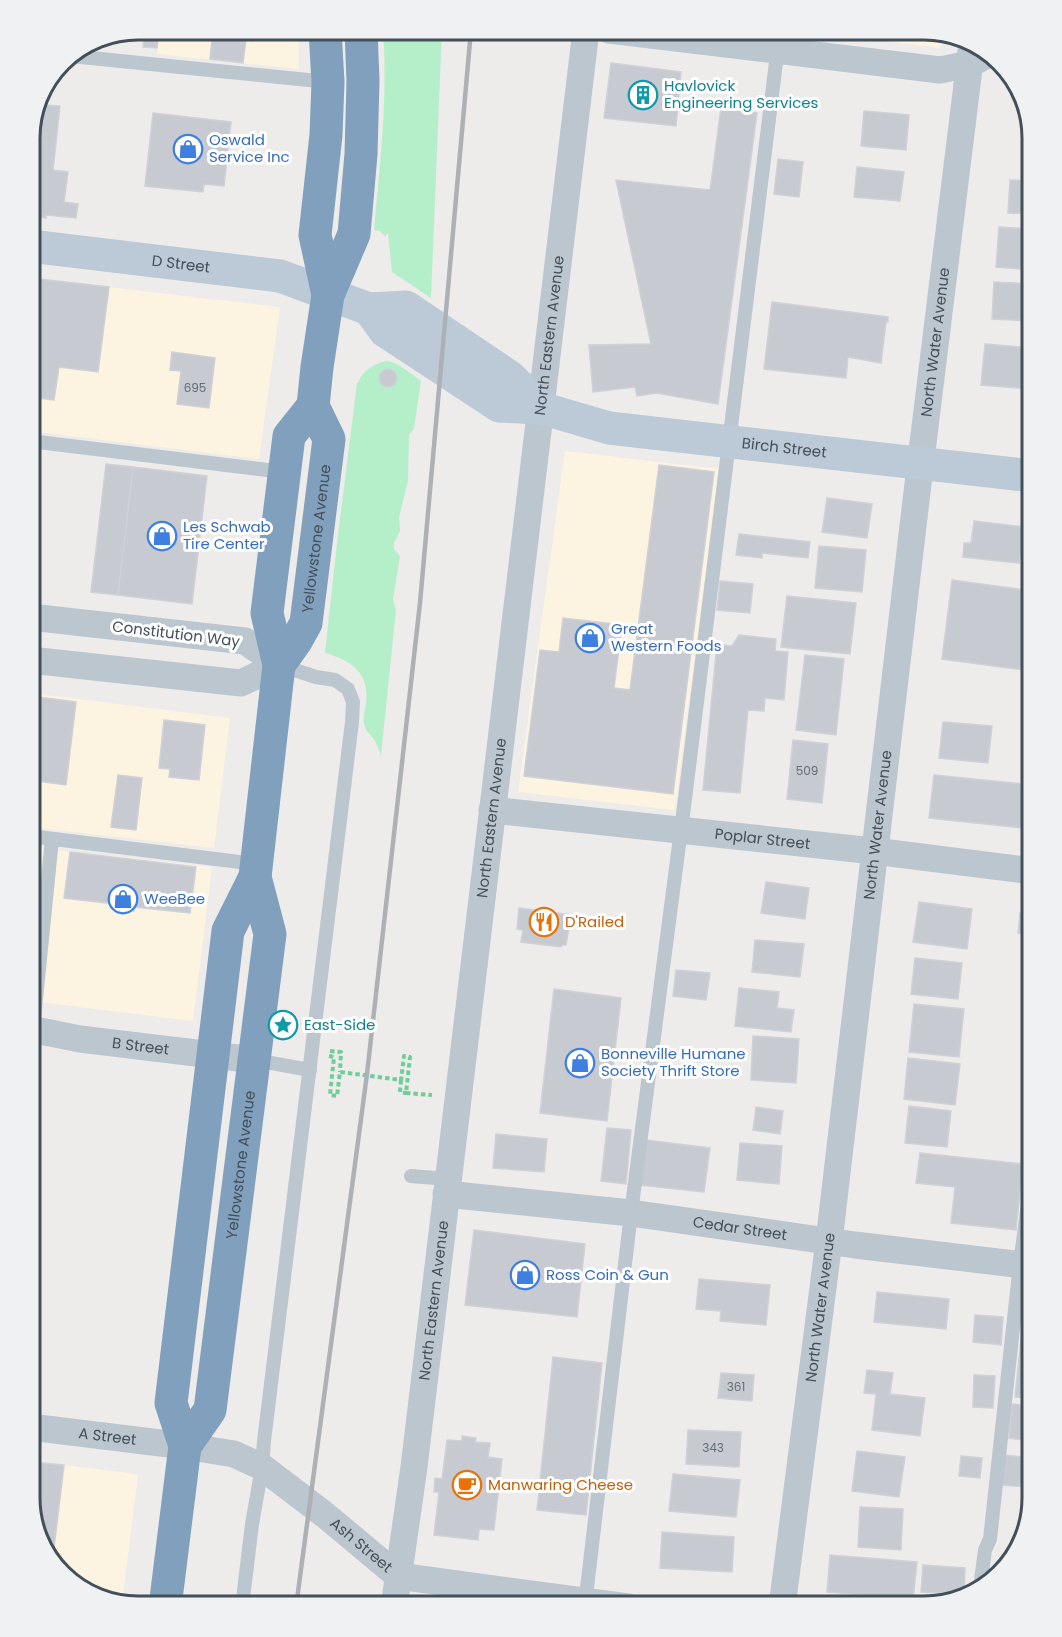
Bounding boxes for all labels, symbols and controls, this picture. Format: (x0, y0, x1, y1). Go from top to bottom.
place label: Havlovick Engineering Services (664, 75, 819, 113)
building icon: Havlovick Engineering Services (627, 79, 659, 111)
place label: Oswald Service Inc (209, 129, 290, 167)
shop icon: Oswald Service Inc (172, 133, 204, 165)
street label: D Street (151, 250, 211, 278)
street label: North Eastern Avenue (529, 254, 569, 417)
street label: North Water Avenue (915, 266, 954, 418)
house number: 695 (184, 379, 206, 396)
street label: Birch Street (741, 432, 828, 463)
street label: Yellowstone Avenue (296, 463, 336, 614)
place label: Les Schwab Tire Center (183, 516, 271, 554)
shop icon: Les Schwab Tire Center (146, 520, 178, 552)
street label: Constitution Way (111, 615, 242, 652)
place label: Great Western Foods (611, 618, 722, 656)
shop icon: Great Western Foods (574, 622, 606, 654)
street label: North Eastern Avenue (471, 737, 511, 899)
street label: North Water Avenue (858, 749, 897, 901)
house number: 509 (796, 762, 818, 779)
street label: Poplar Street (714, 823, 811, 854)
shop icon: WeeBee (107, 883, 139, 915)
place label: WeeBee (144, 888, 205, 909)
restaurant icon: D'Railed (528, 906, 560, 938)
place label: D'Railed (565, 911, 624, 932)
place icon: East-Side (267, 1009, 299, 1041)
place label: East-Side (304, 1014, 375, 1035)
street label: B Street (111, 1032, 170, 1060)
place label: Bonneville Humane Society Thrift Store (601, 1043, 746, 1081)
shop icon: Bonneville Humane Society Thrift Store (564, 1047, 596, 1079)
street label: Yellowstone Avenue (221, 1089, 260, 1240)
street label: Cedar Street (692, 1211, 788, 1245)
street label: North Eastern Avenue (413, 1219, 453, 1382)
street label: North Water Avenue (800, 1232, 840, 1383)
shop icon: Ross Coin & Gun (509, 1259, 541, 1291)
place label: Ross Coin & Gun (546, 1264, 669, 1285)
house number: 361 (727, 1378, 745, 1395)
street label: A Street (77, 1422, 138, 1450)
house number: 343 (702, 1439, 724, 1456)
cafe icon: Manwaring Cheese (451, 1469, 483, 1501)
place label: Manwaring Cheese (488, 1474, 633, 1495)
street label: Ash Street (326, 1513, 397, 1577)

